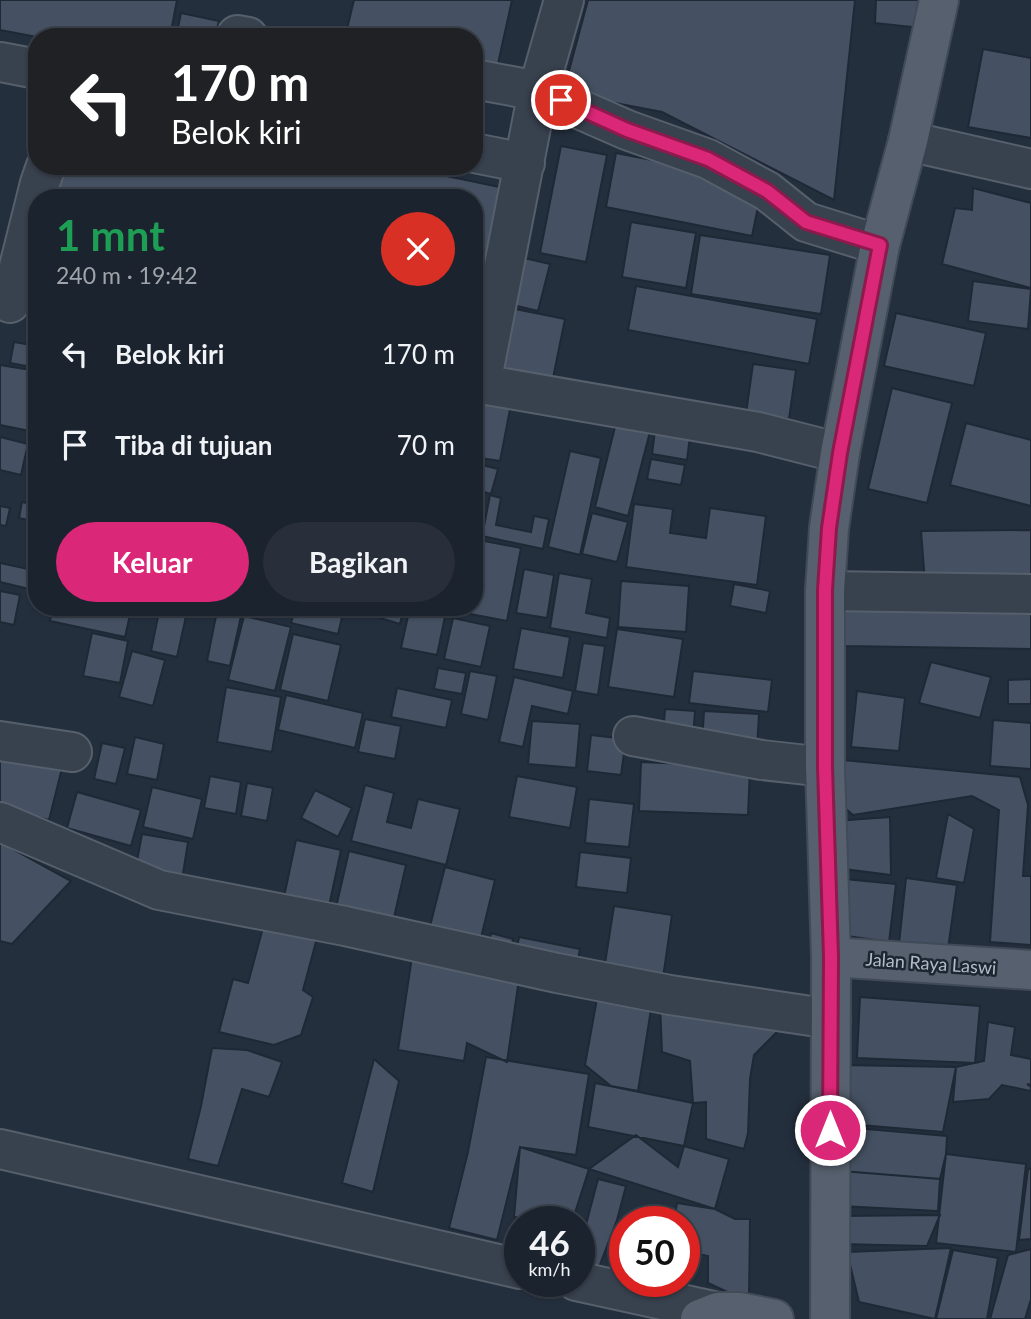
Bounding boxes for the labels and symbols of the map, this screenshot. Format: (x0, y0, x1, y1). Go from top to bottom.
pin (531, 70, 591, 130)
street label: Jalan Raya Laswi (865, 947, 997, 979)
position arrow (793, 1093, 867, 1167)
speed limit sign: 50 (609, 1206, 700, 1297)

